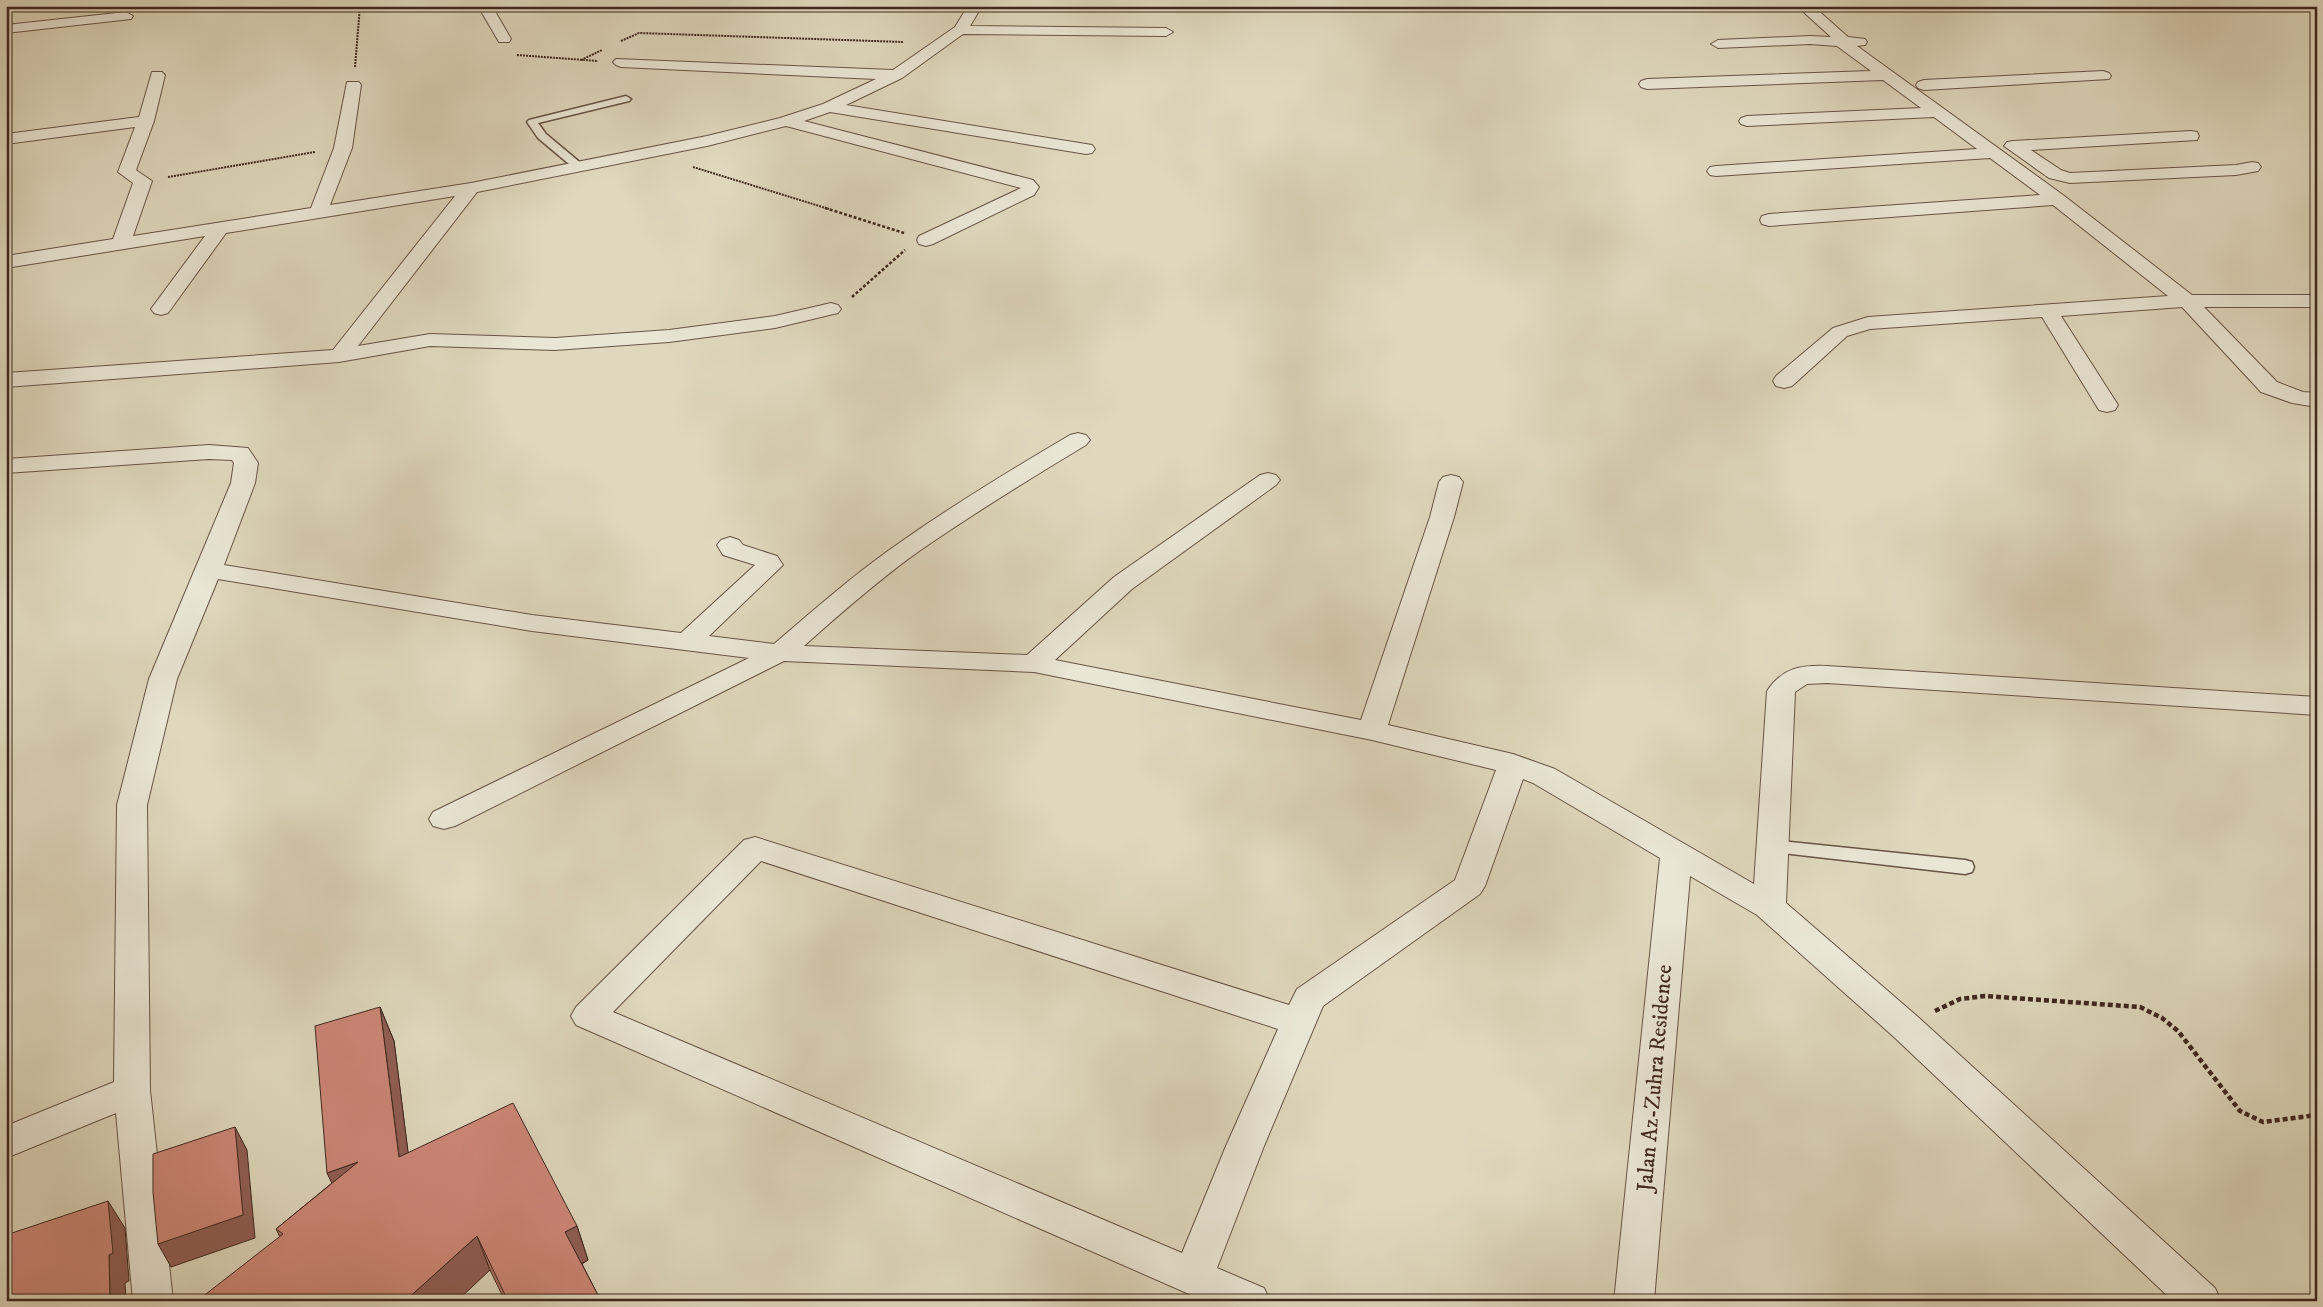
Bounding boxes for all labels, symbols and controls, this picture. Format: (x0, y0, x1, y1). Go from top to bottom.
street label: Jalan Az-Zuhra Residence (1631, 963, 1678, 1195)

